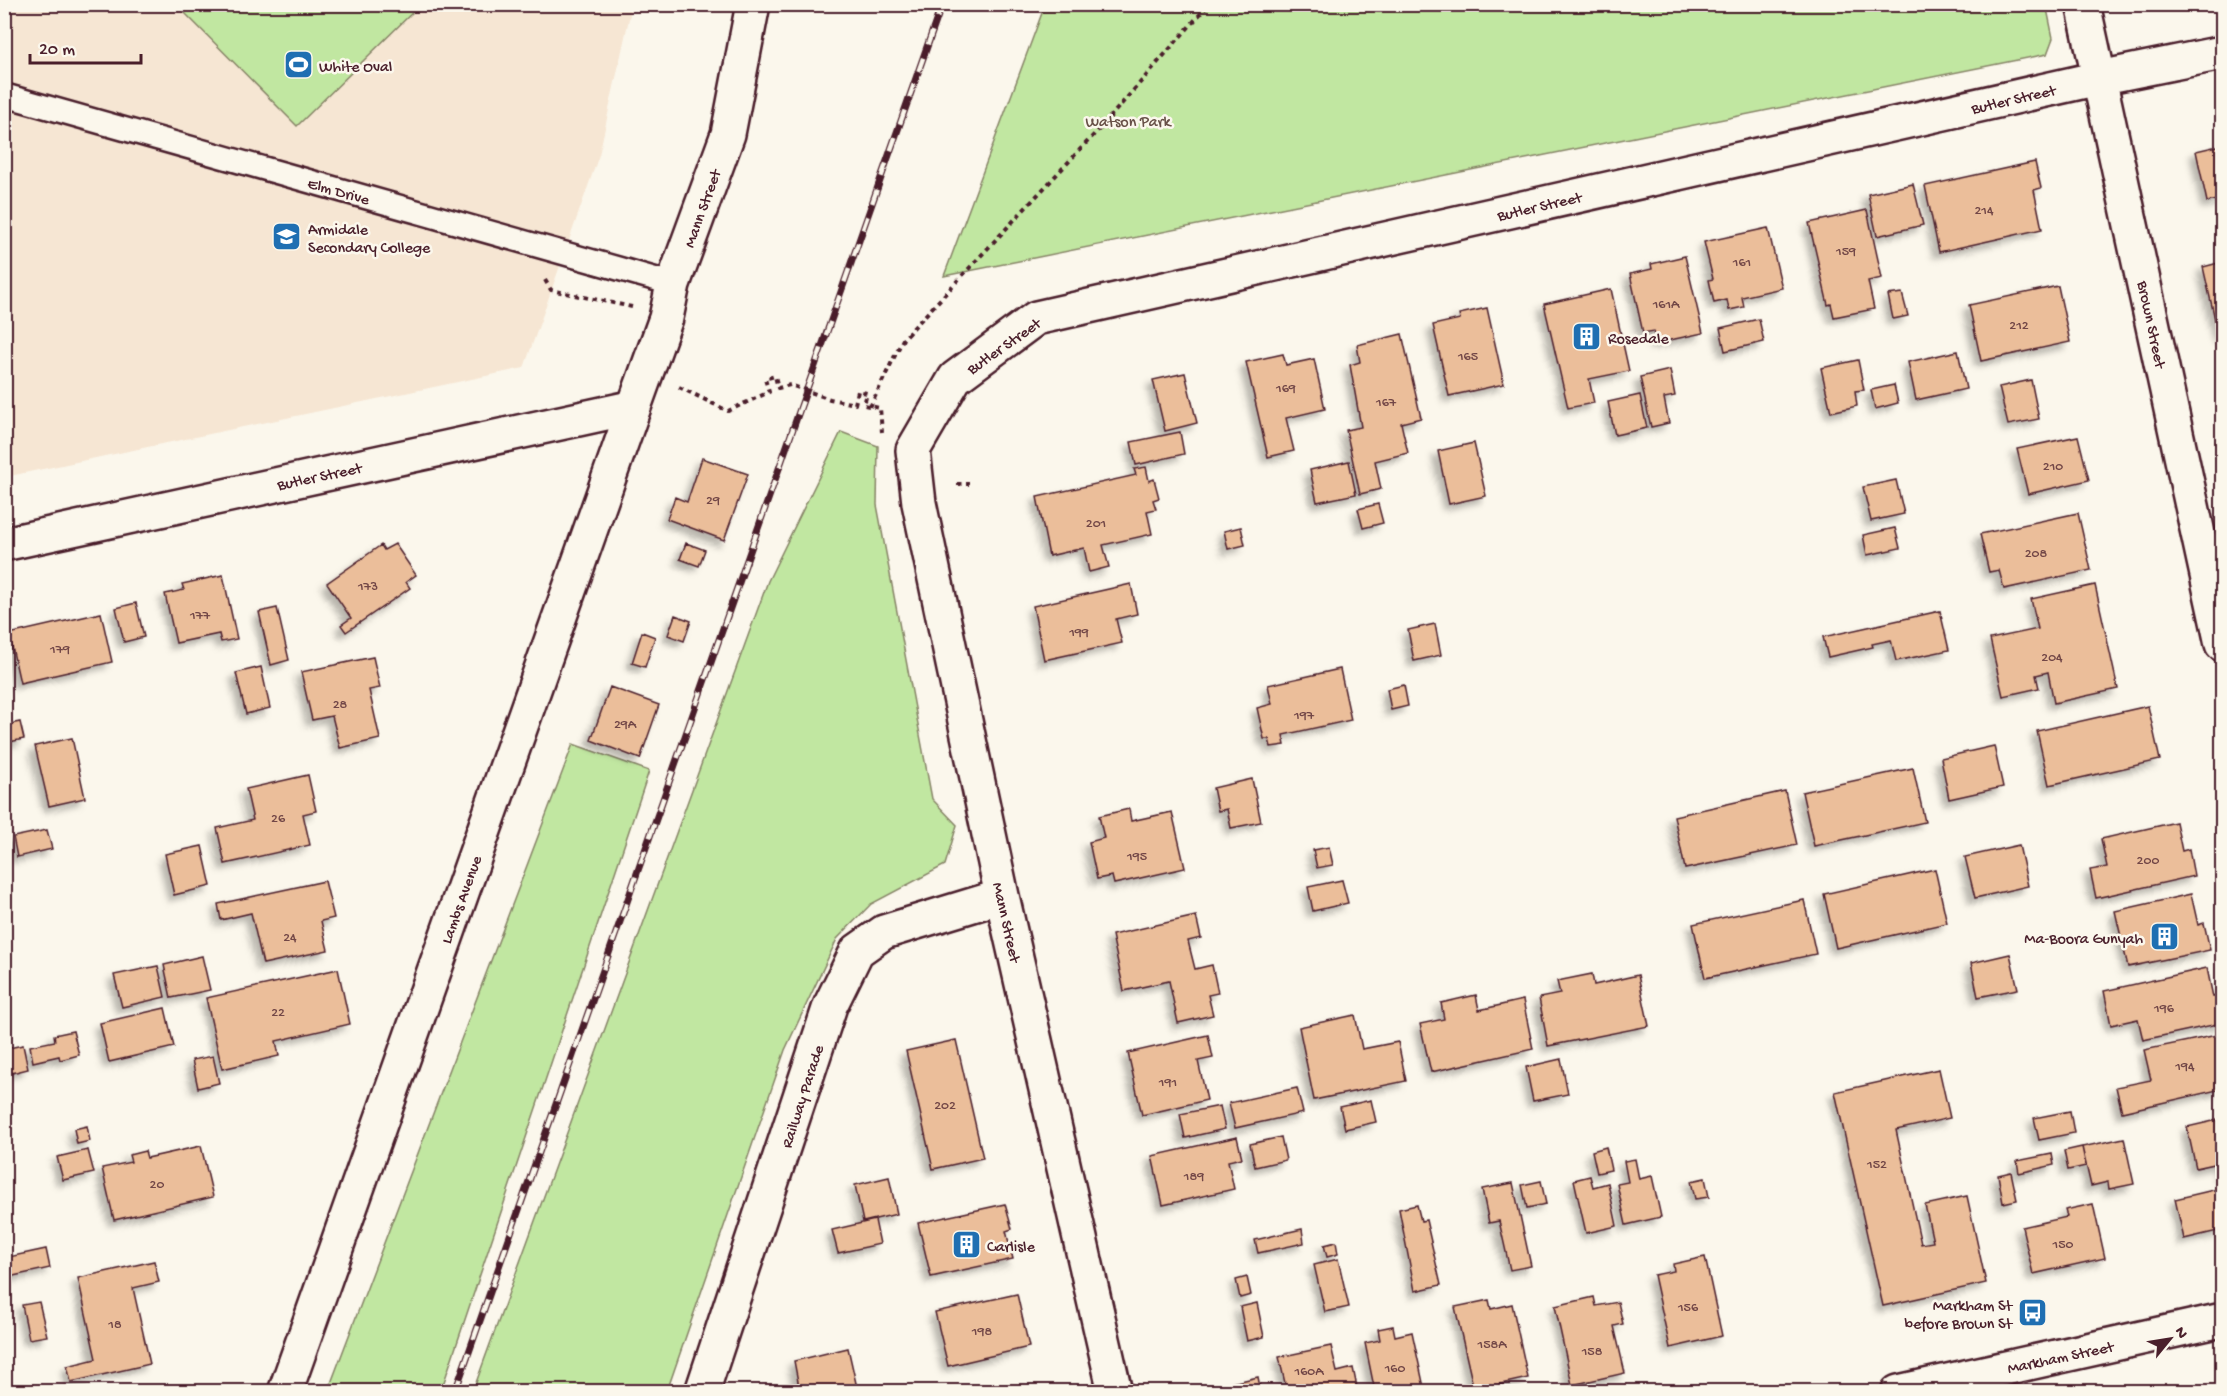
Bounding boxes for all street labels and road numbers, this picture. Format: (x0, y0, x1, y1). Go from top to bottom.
street label: Butler Street (1969, 82, 2059, 121)
street label: Mann Street (681, 166, 728, 251)
street label: Elm Drive (305, 175, 372, 211)
street label: Butler Street (1495, 189, 1585, 228)
street label: Brown Street (2131, 278, 2168, 371)
street label: Butler Street (963, 315, 1047, 381)
street label: Butler Street (275, 460, 365, 497)
street label: Lambs Avenue (439, 853, 488, 947)
street label: Mann Street (986, 881, 1023, 966)
street label: Railway Parade (779, 1043, 830, 1151)
street label: Markham Street (2006, 1339, 2117, 1380)

